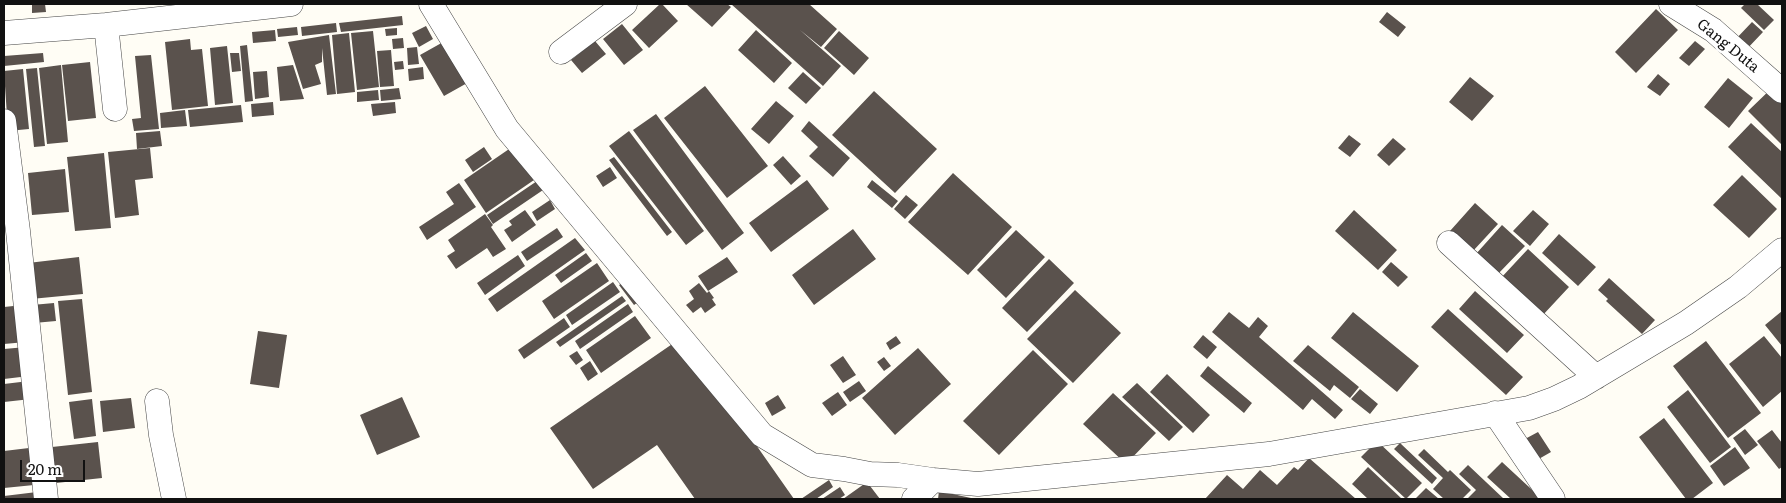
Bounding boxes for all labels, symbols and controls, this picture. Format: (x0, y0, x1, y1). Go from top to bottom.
street label: Gang Duta (1693, 15, 1763, 77)
scale bar (22, 450, 88, 482)
text: 20 m (28, 457, 62, 480)

